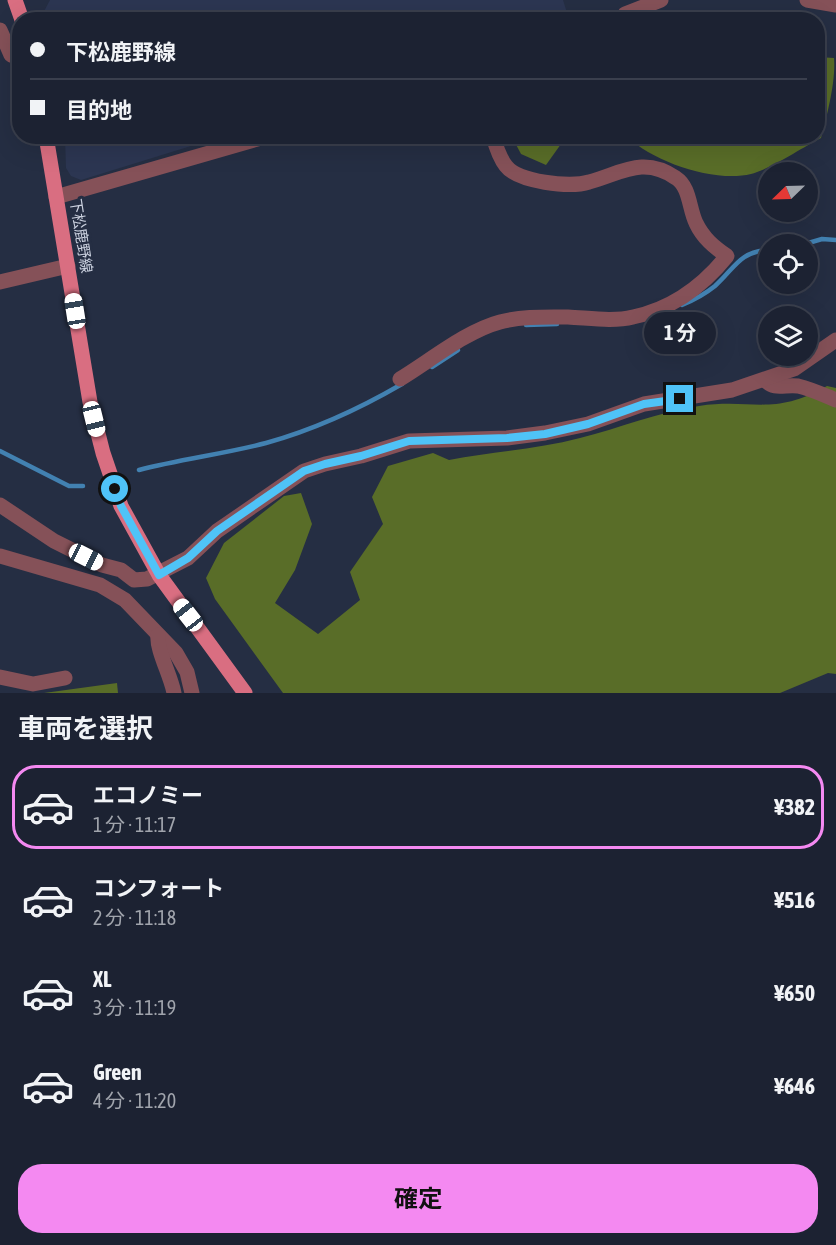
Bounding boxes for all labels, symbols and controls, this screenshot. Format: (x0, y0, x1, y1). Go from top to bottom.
text: 下松鹿野線 (66, 39, 176, 65)
text: 目的地 (66, 97, 132, 123)
north arrow (758, 162, 818, 222)
map controls (758, 162, 818, 366)
street label: 下松鹿野線 (67, 198, 96, 274)
button: locate (758, 234, 818, 294)
car (63, 292, 87, 330)
button: layers (758, 306, 818, 366)
callout: 1 分 (644, 312, 716, 354)
text: 1 分 (664, 321, 696, 344)
route end (666, 385, 693, 412)
car (81, 399, 107, 439)
route start (101, 475, 128, 502)
car (66, 541, 106, 573)
car (170, 595, 206, 635)
text: 車両を選択 (18, 713, 153, 744)
icon: car (21, 780, 75, 834)
text: エコノミー (93, 782, 203, 808)
text: ¥382 (774, 794, 815, 820)
text: 1 分 · 11:17 (93, 813, 176, 836)
icon: car (21, 873, 75, 927)
text: コンフォート (93, 875, 224, 901)
text: ¥516 (774, 887, 815, 913)
text: 2 分 · 11:18 (93, 906, 176, 929)
icon: car (21, 966, 75, 1020)
text: XL (93, 966, 111, 992)
text: ¥650 (774, 980, 815, 1006)
text: 3 分 · 11:19 (93, 996, 176, 1019)
icon: car (21, 1059, 75, 1113)
text: Green (93, 1059, 142, 1085)
text: ¥646 (774, 1073, 815, 1099)
text: 4 分 · 11:20 (93, 1089, 176, 1112)
button: 確定 (18, 1164, 818, 1233)

